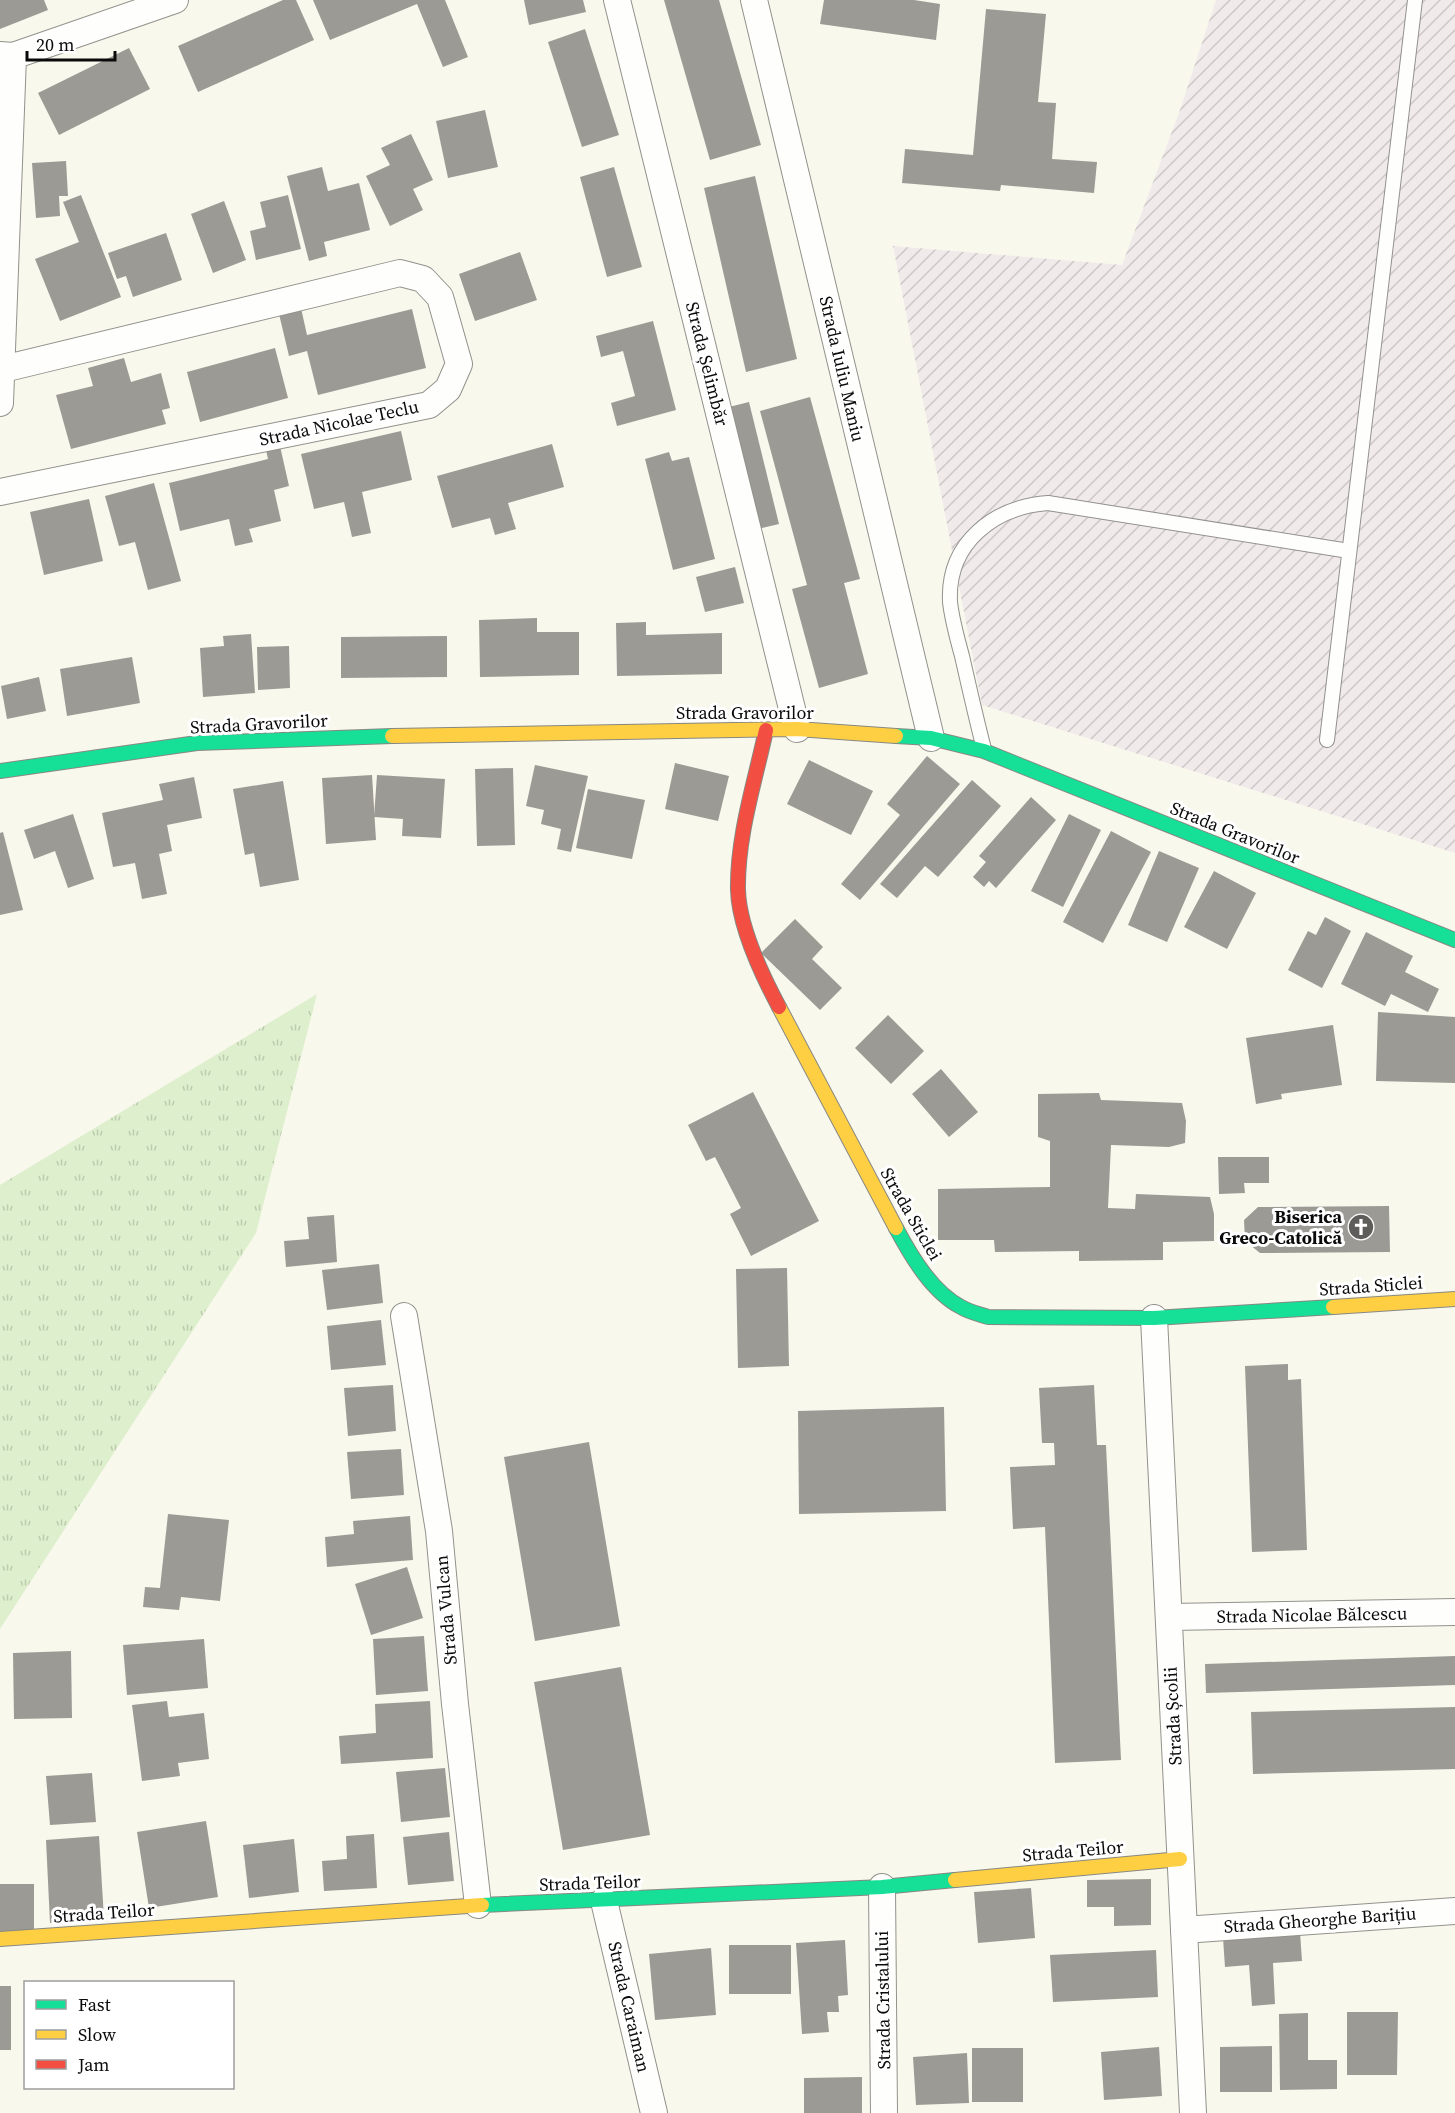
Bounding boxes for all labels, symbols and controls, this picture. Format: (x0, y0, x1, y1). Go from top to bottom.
scale bar (27, 24, 116, 62)
text: 20 m (36, 32, 74, 57)
street label: Strada Iuliu Maniu (814, 294, 871, 444)
street label: Strada Șelimbăr (680, 299, 735, 429)
street label: Strada Nicolae Teclu (257, 393, 421, 452)
street label: Strada Gravorilor (676, 700, 814, 725)
street label: Strada Gravorilor (190, 707, 329, 740)
street label: Strada Gravorilor (1167, 795, 1304, 870)
street label: Strada Sticlei (875, 1163, 948, 1265)
place label: Biserica Greco-Catolică (1219, 1204, 1342, 1250)
church icon: Biserica Greco-Catolică (1346, 1212, 1376, 1242)
street label: Strada Sticlei (1318, 1269, 1424, 1302)
street label: Strada Vulcan (428, 1554, 463, 1666)
street label: Strada Nicolae Bălcescu (1217, 1600, 1407, 1629)
street label: Strada Școlii (1157, 1666, 1188, 1766)
street label: Strada Teilor (1021, 1834, 1125, 1867)
street label: Strada Teilor (539, 1868, 642, 1897)
street label: Strada Teilor (52, 1896, 156, 1929)
street label: Strada Gheorghe Barițiu (1223, 1900, 1417, 1939)
street label: Strada Cristalului (869, 1930, 896, 2070)
street label: Strada Caraiman (602, 1939, 657, 2075)
legend (24, 1981, 234, 2089)
text: Fast (78, 1992, 111, 2017)
text: Slow (78, 2022, 116, 2047)
text: Jam (77, 2052, 110, 2077)

